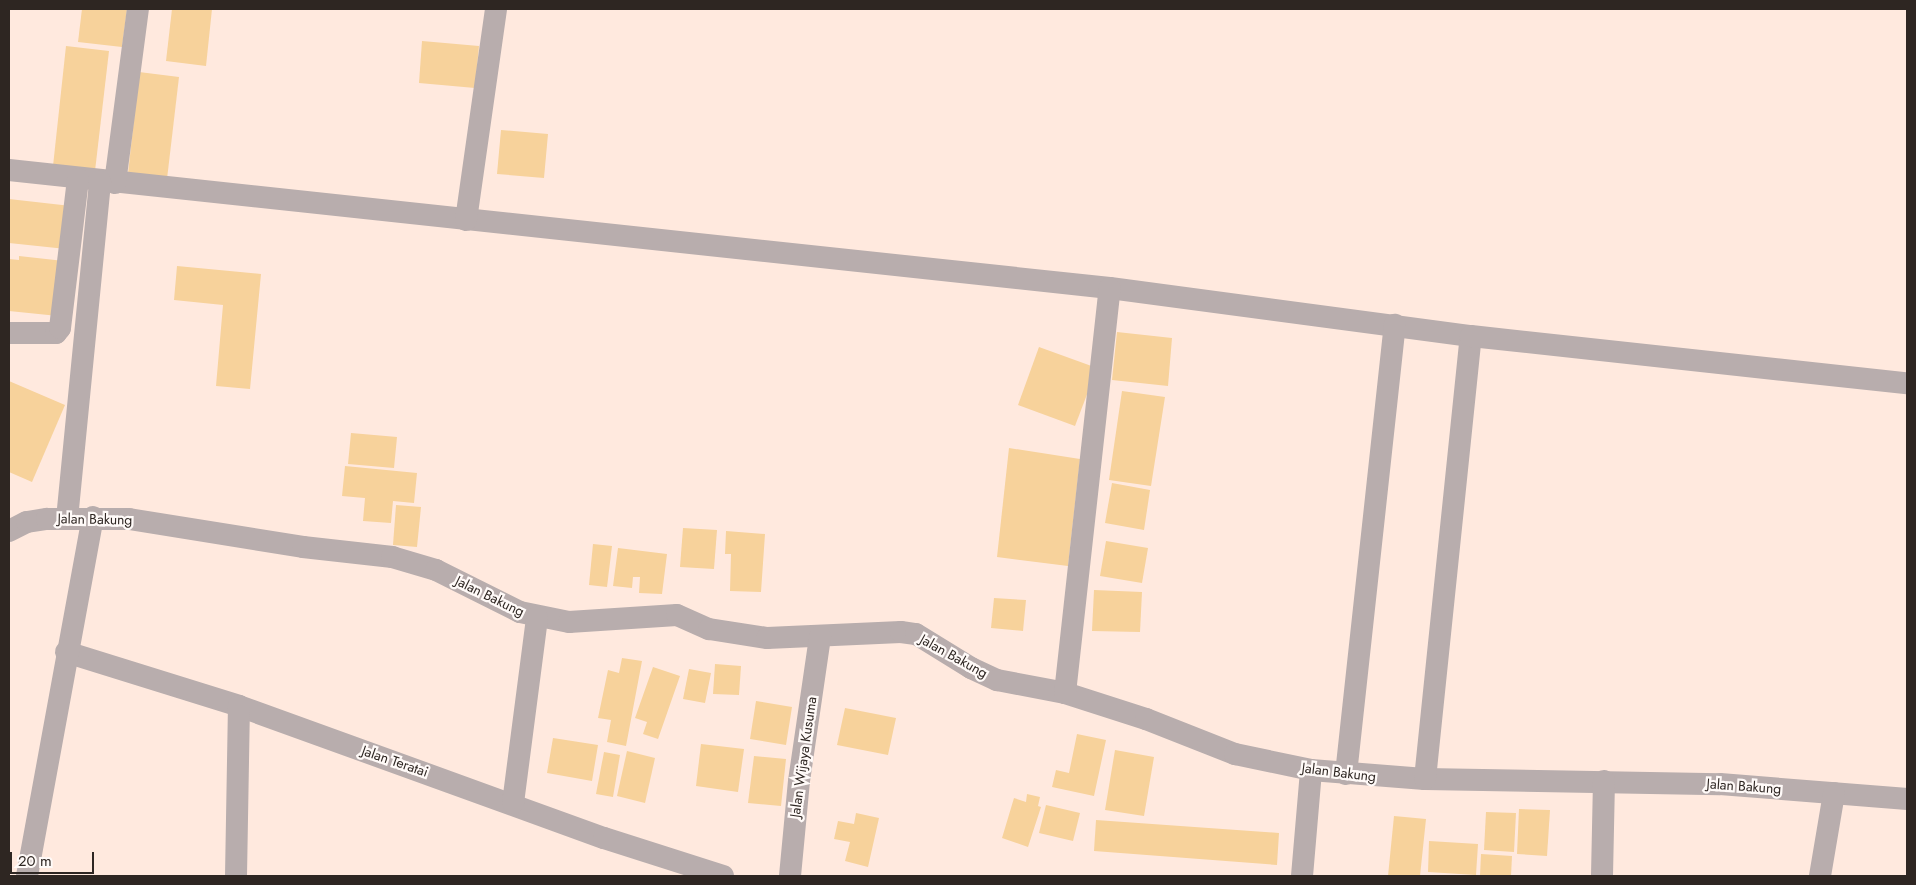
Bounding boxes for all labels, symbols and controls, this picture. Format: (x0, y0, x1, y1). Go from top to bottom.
street label: Jalan Bakung (57, 510, 133, 528)
street label: Jalan Bakung (453, 572, 527, 620)
street label: Jalan Bakung (917, 631, 991, 681)
street label: Jalan Wijaya Kusuma (786, 696, 820, 818)
street label: Jalan Teratai (360, 742, 430, 780)
street label: Jalan Bakung (1301, 759, 1377, 785)
street label: Jalan Bakung (1706, 775, 1782, 797)
scale bar (12, 842, 96, 874)
text: 20 m (18, 850, 52, 872)

